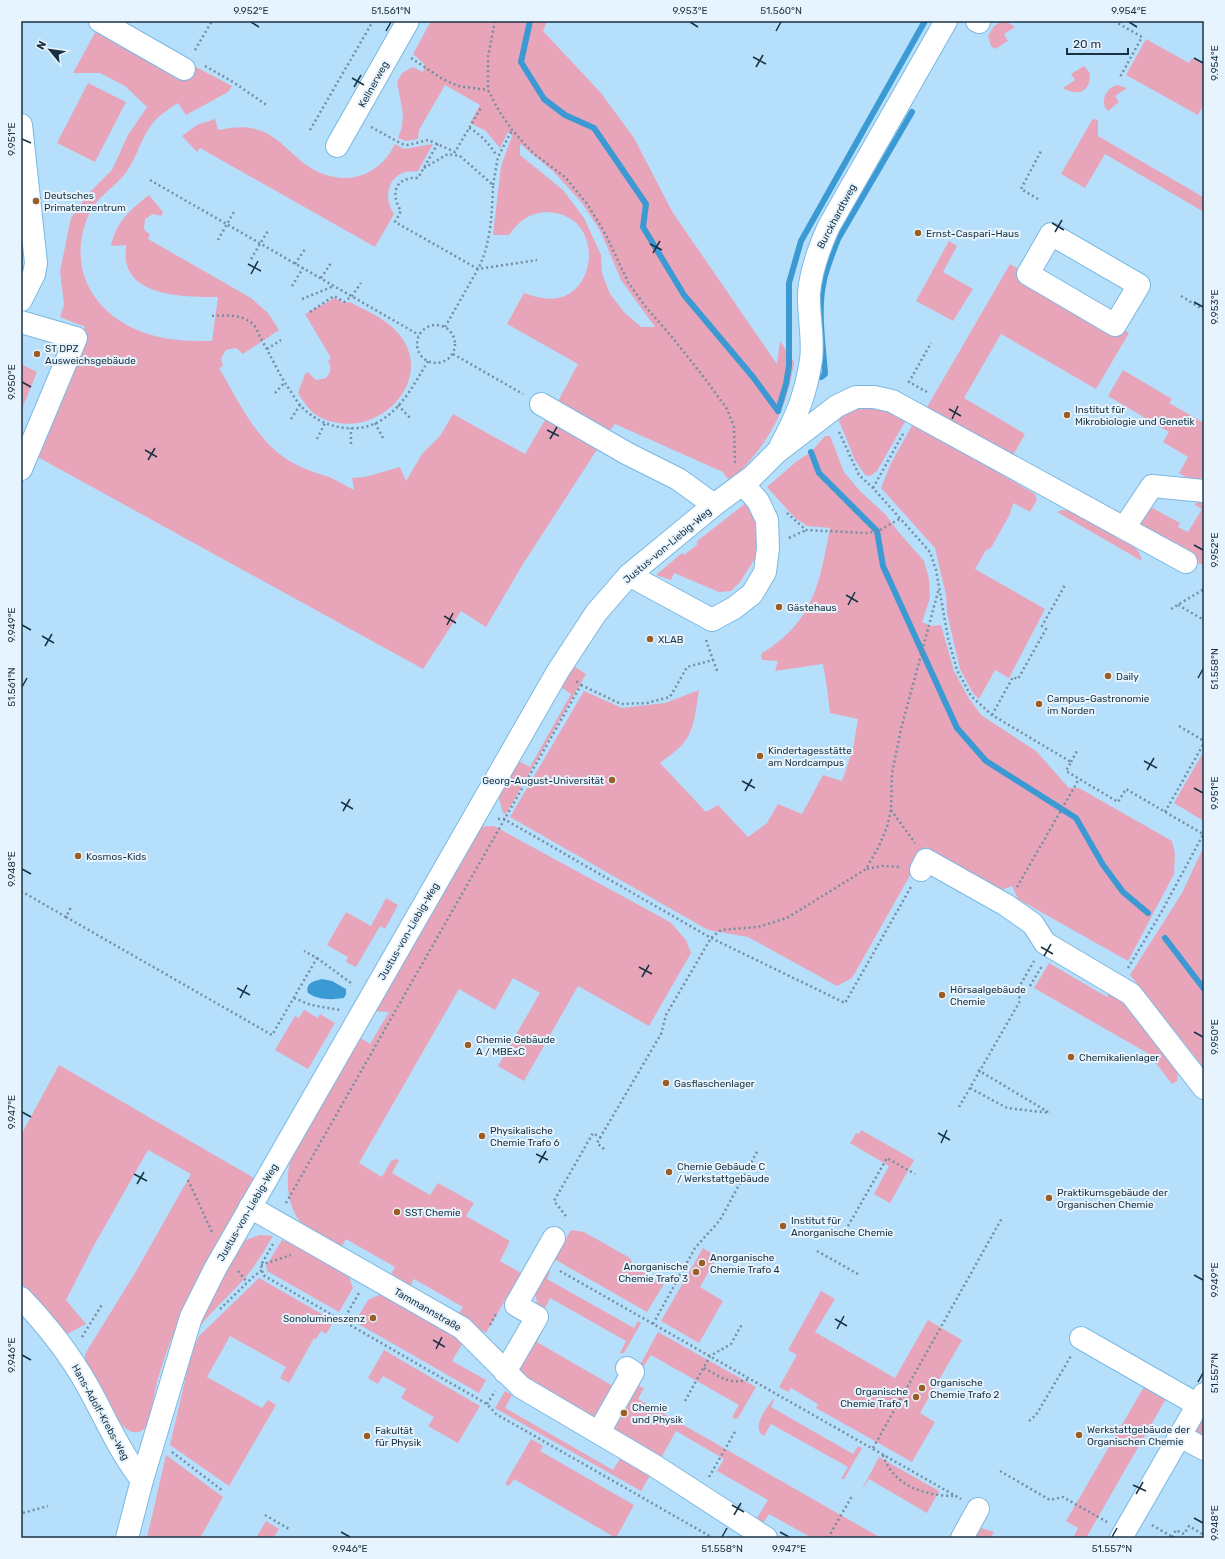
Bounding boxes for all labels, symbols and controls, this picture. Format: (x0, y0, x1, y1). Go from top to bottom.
text: 9.952°E (233, 5, 269, 17)
text: 51.561°N (371, 5, 411, 17)
text: 9.953°E (672, 5, 708, 17)
text: 51.560°N (760, 5, 802, 17)
text: 9.954°E (1111, 5, 1147, 17)
north arrow (30, 30, 70, 70)
scale bar (1067, 30, 1128, 56)
text: 20 m (1073, 37, 1101, 51)
text: N (34, 39, 49, 52)
text: 9.954°E (1209, 45, 1221, 81)
street label: Kellnerweg (356, 59, 392, 110)
text: 9.951°E (6, 122, 18, 156)
street label: Burckhardtweg (815, 182, 859, 251)
place label: Deutsches Primatenzentrum (44, 190, 126, 214)
marker: Deutsches Primatenzentrum (31, 196, 41, 206)
marker: Ernst-Caspari-Haus (913, 228, 923, 238)
place label: Ernst-Caspari-Haus (926, 228, 1019, 240)
text: 9.953°E (1209, 289, 1221, 325)
place label: ST DPZ Ausweichsgebäude (45, 343, 136, 367)
marker: ST DPZ Ausweichsgebäude (32, 349, 42, 359)
text: 9.950°E (6, 364, 18, 400)
place label: Institut für Mikrobiologie und Genetik (1075, 404, 1196, 428)
marker: Institut für Mikrobiologie und Genetik (1062, 410, 1072, 420)
street label: Justus-von-Liebig-Weg (621, 506, 714, 586)
text: 9.952°E (1209, 532, 1221, 568)
marker: Gästehaus (774, 602, 784, 612)
place label: Gästehaus (787, 602, 837, 614)
text: 9.949°E (6, 607, 18, 643)
marker: XLAB (645, 634, 655, 644)
place label: XLAB (658, 634, 684, 646)
text: 51.558°N (1209, 648, 1221, 690)
text: 51.561°N (6, 667, 18, 707)
marker: Daily (1103, 671, 1113, 681)
place label: Daily (1116, 671, 1139, 683)
place label: Campus-Gastronomie im Norden (1047, 693, 1150, 717)
marker: Campus-Gastronomie im Norden (1034, 699, 1044, 709)
place label: Kindertagesstätte am Nordcampus (768, 745, 852, 769)
marker: Kindertagesstätte am Nordcampus (755, 751, 765, 761)
place label: Georg-August-Universität (482, 775, 604, 787)
marker: Georg-August-Universität (607, 775, 617, 785)
text: 9.951°E (1209, 776, 1221, 810)
text: 9.948°E (6, 851, 18, 887)
marker: Kosmos-Kids (73, 851, 83, 861)
place label: Kosmos-Kids (86, 851, 146, 863)
street label: Justus-von-Liebig-Weg (376, 880, 442, 983)
place label: Hörsaalgebäude Chemie (950, 984, 1026, 1008)
marker: Hörsaalgebäude Chemie (937, 990, 947, 1000)
text: 9.950°E (1209, 1019, 1221, 1055)
place label: Chemie Gebäude A / MBExC (476, 1034, 556, 1058)
marker: Chemie Gebäude A / MBExC (463, 1040, 473, 1050)
marker: Chemikalienlager (1066, 1052, 1076, 1062)
place label: Chemikalienlager (1079, 1052, 1159, 1064)
marker: Gasflaschenlager (661, 1078, 671, 1088)
place label: Gasflaschenlager (674, 1078, 755, 1090)
text: 9.947°E (6, 1095, 18, 1129)
place label: Physikalische Chemie Trafo 6 (490, 1125, 560, 1149)
marker: Physikalische Chemie Trafo 6 (477, 1131, 487, 1141)
street label: Justus-von-Liebig-Weg (215, 1161, 281, 1264)
place label: Chemie Gebäude C / Werkstattgebäude (677, 1161, 770, 1185)
marker: Chemie Gebäude C / Werkstattgebäude (664, 1167, 674, 1177)
place label: Praktikumsgebäude der Organischen Chemie (1057, 1187, 1168, 1211)
marker: Praktikumsgebäude der Organischen Chemie (1044, 1193, 1054, 1203)
marker: SST Chemie (392, 1207, 402, 1217)
place label: SST Chemie (405, 1207, 461, 1219)
place label: Institut für Anorganische Chemie (791, 1215, 894, 1239)
marker: Institut für Anorganische Chemie (778, 1221, 788, 1231)
place label: Anorganische Chemie Trafo 4 (710, 1252, 780, 1276)
marker: Anorganische Chemie Trafo 4 (697, 1258, 707, 1268)
place label: Anorganische Chemie Trafo 3 (618, 1261, 688, 1285)
text: 9.949°E (1209, 1262, 1221, 1298)
marker: Anorganische Chemie Trafo 3 (691, 1267, 701, 1277)
street label: Tammannstraße (392, 1286, 464, 1334)
place label: Sonolumineszenz (283, 1313, 365, 1325)
marker: Sonolumineszenz (368, 1313, 378, 1323)
text: 9.946°E (6, 1337, 18, 1373)
text: 51.557°N (1209, 1353, 1221, 1393)
street label: Hans-Adolf-Krebs-Weg (69, 1362, 131, 1463)
place label: Organische Chemie Trafo 2 (930, 1377, 1000, 1401)
marker: Organische Chemie Trafo 2 (917, 1383, 927, 1393)
place label: Organische Chemie Trafo 1 (840, 1386, 908, 1410)
marker: Organische Chemie Trafo 1 (911, 1392, 921, 1402)
place label: Chemie und Physik (632, 1402, 684, 1426)
marker: Chemie und Physik (619, 1408, 629, 1418)
place label: Werkstattgebäude der Organischen Chemie (1087, 1424, 1190, 1448)
place label: Fakultät für Physik (375, 1425, 422, 1449)
marker: Werkstattgebäude der Organischen Chemie (1074, 1430, 1084, 1440)
marker: Fakultät für Physik (362, 1431, 372, 1441)
text: 9.948°E (1209, 1505, 1221, 1541)
text: 9.946°E (332, 1543, 368, 1555)
text: 51.558°N (701, 1543, 743, 1555)
text: 9.947°E (772, 1543, 806, 1555)
text: 51.557°N (1092, 1543, 1132, 1555)

